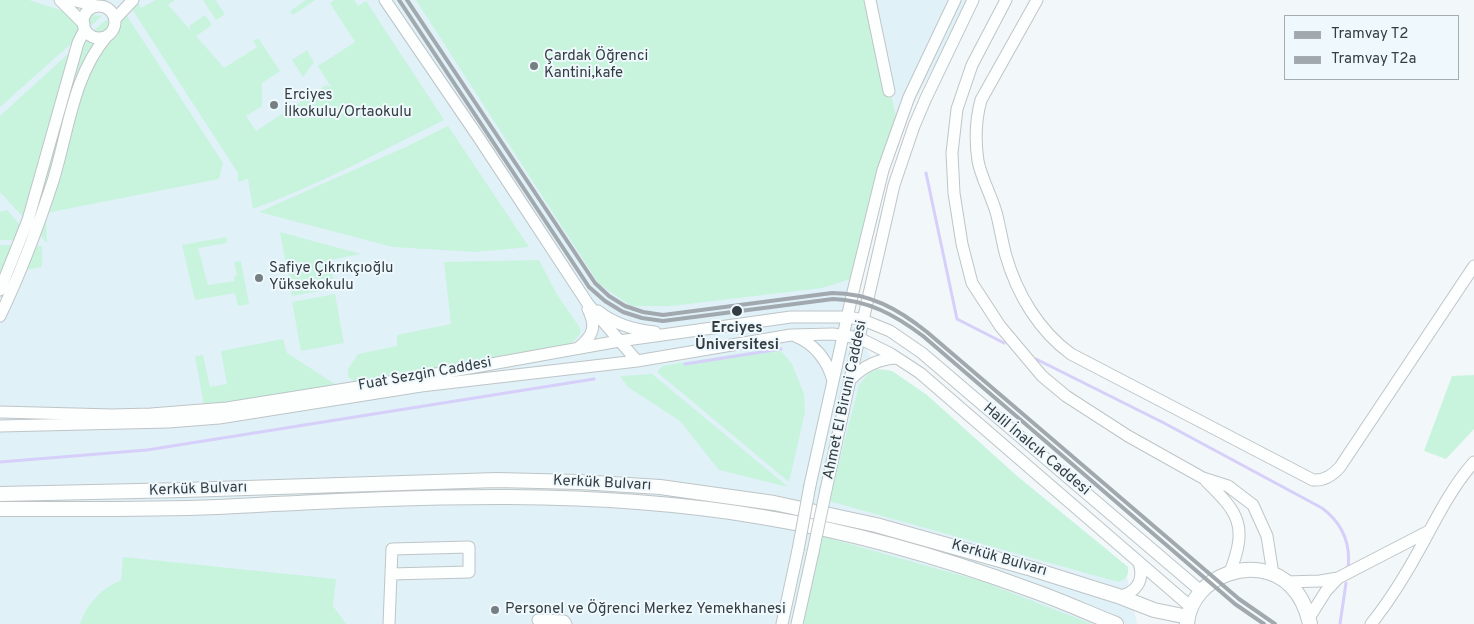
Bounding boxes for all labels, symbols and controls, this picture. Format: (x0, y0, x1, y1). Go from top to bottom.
legend (1284, 15, 1459, 80)
text: Tramvay T2 (1331, 25, 1409, 44)
place label: Çardak Öğrenci Kantini,kafe (544, 48, 648, 83)
text: Tramvay T2a (1331, 50, 1416, 69)
marker: Çardak Öğrenci Kantini,kafe (528, 60, 540, 72)
place label: Erciyes İlkokulu/Ortaokulu (284, 87, 412, 122)
marker: Erciyes İlkokulu/Ortaokulu (268, 99, 280, 111)
place label: Safiye Çıkrıkçıoğlu Yüksekokulu (269, 260, 394, 295)
marker: Safiye Çıkrıkçıoğlu Yüksekokulu (253, 272, 265, 284)
marker: Erciyes Üniversitesi (730, 304, 744, 318)
street label: Ahmet El Biruni Caddesi (820, 319, 872, 481)
place label: Erciyes Üniversitesi (695, 320, 779, 355)
street label: Fuat Sezgin Caddesi (357, 354, 493, 396)
street label: Halil İnalcık Caddesi (979, 400, 1093, 500)
street label: Kerkük Bulvarı (552, 472, 652, 496)
street label: Kerkük Bulvarı (149, 479, 247, 501)
street label: Kerkük Bulvarı (949, 537, 1049, 581)
place label: Personel ve Öğrenci Merkez Yemekhanesi (505, 601, 786, 619)
marker: Personel ve Öğrenci Merkez Yemekhanesi (489, 604, 501, 616)

